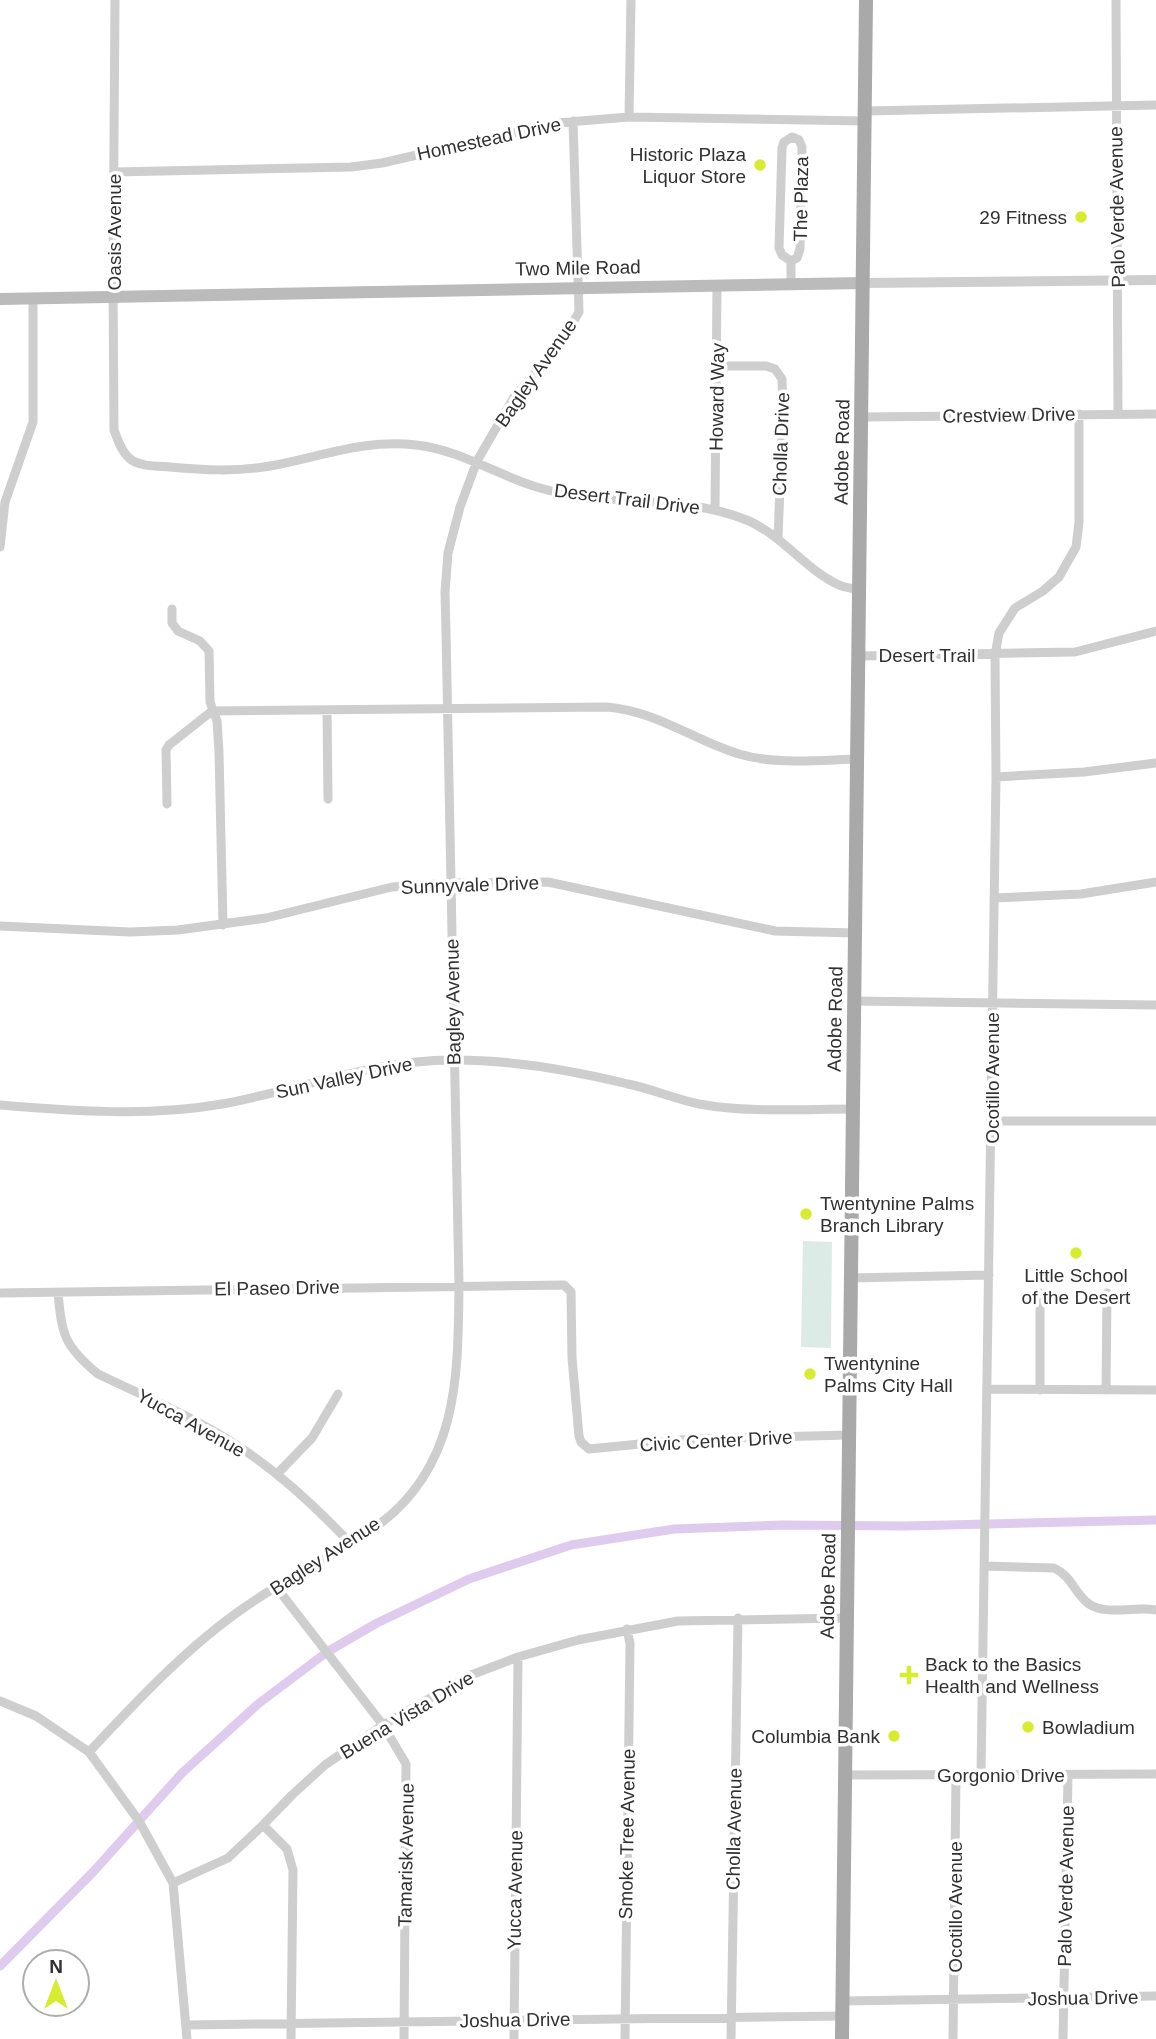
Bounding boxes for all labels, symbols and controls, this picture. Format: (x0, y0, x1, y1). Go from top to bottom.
street label: Homestead Drive (415, 113, 563, 165)
street label: Palo Verde Avenue (1105, 126, 1129, 288)
place label: Historic Plaza Liquor Store (630, 144, 746, 187)
street label: The Plaza (790, 156, 812, 242)
marker: Historic Plaza Liquor Store (752, 157, 768, 173)
street label: Oasis Avenue (104, 174, 125, 290)
place label: 29 Fitness (979, 207, 1067, 228)
marker: 29 Fitness (1073, 209, 1089, 225)
street label: Two Mile Road (515, 256, 641, 280)
street label: Bagley Avenue (491, 315, 581, 431)
street label: Howard Way (706, 342, 728, 451)
street label: Cholla Drive (769, 392, 793, 496)
street label: Adobe Road (831, 399, 853, 505)
street label: Crestview Drive (942, 403, 1076, 427)
street label: Desert Trail Drive (553, 480, 701, 518)
street label: Desert Trail (878, 645, 976, 666)
street label: Sunnyvale Drive (401, 872, 539, 898)
street label: Bagley Avenue (441, 939, 465, 1065)
street label: Adobe Road (824, 966, 846, 1072)
street label: Ocotillo Avenue (982, 1012, 1003, 1144)
street label: Sun Valley Drive (274, 1053, 414, 1103)
place label: Twentynine Palms Branch Library (820, 1193, 974, 1236)
marker: Twentynine Palms Branch Library (798, 1206, 814, 1222)
marker: Little School of the Desert (1068, 1245, 1084, 1261)
place label: Little School of the Desert (1022, 1265, 1131, 1308)
street label: El Paseo Drive (214, 1276, 340, 1300)
place label: Twentynine Palms City Hall (824, 1353, 953, 1396)
marker: Twentynine Palms City Hall (802, 1366, 818, 1382)
street label: Yucca Avenue (133, 1385, 249, 1461)
street label: Civic Center Drive (639, 1427, 793, 1455)
street label: Bagley Avenue (266, 1513, 384, 1599)
street label: Adobe Road (817, 1533, 839, 1639)
place label: Back to the Basics Health and Wellness (925, 1654, 1099, 1697)
marker: Back to the Basics Health and Wellness (899, 1665, 919, 1685)
street label: Buena Vista Drive (337, 1667, 477, 1763)
place label: Bowladium (1042, 1717, 1135, 1738)
marker: Bowladium (1020, 1719, 1036, 1735)
place label: Columbia Bank (751, 1726, 881, 1747)
marker: Columbia Bank (886, 1728, 902, 1744)
street label: Smoke Tree Avenue (615, 1748, 639, 1920)
street label: Gorgonio Drive (937, 1765, 1065, 1786)
street label: Cholla Avenue (722, 1768, 746, 1890)
street label: Tamarisk Avenue (394, 1783, 418, 1927)
street label: Palo Verde Avenue (1054, 1805, 1078, 1967)
street label: Yucca Avenue (503, 1830, 527, 1950)
street label: Ocotillo Avenue (945, 1841, 966, 1973)
north arrow (21, 1948, 91, 2018)
text: N (49, 1956, 63, 1977)
street label: Joshua Drive (1027, 1987, 1139, 2009)
street label: Joshua Drive (459, 2009, 571, 2031)

